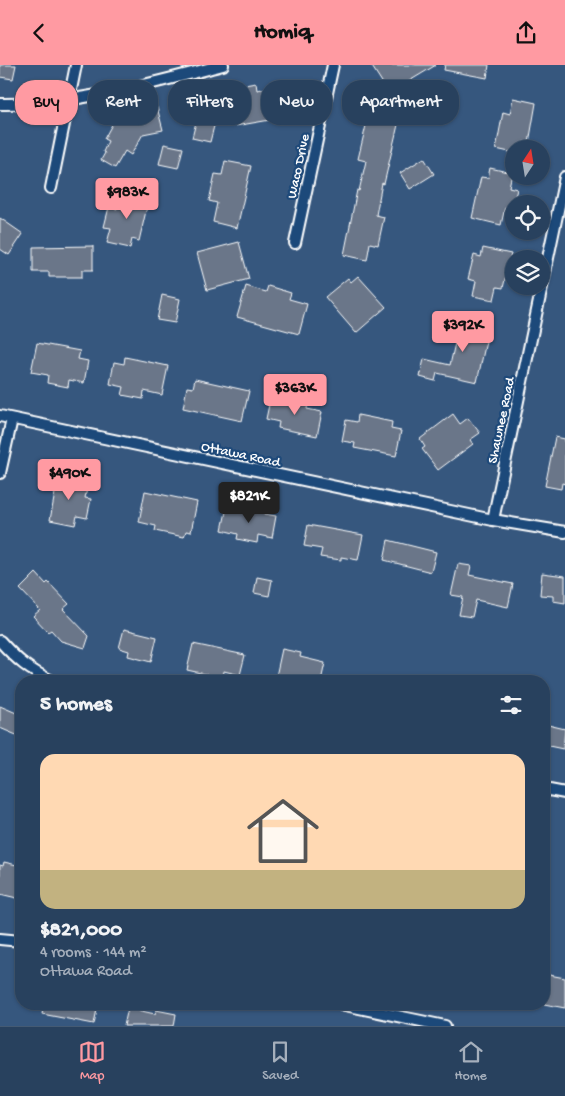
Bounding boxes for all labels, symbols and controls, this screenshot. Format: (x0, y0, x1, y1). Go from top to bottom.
icon: back (25, 19, 53, 47)
icon: share (512, 19, 540, 47)
text: Homiq (254, 20, 311, 46)
chip: Buy (15, 80, 78, 125)
chip: Rent (88, 80, 158, 125)
chip: Filters (168, 80, 251, 125)
chip: New (261, 80, 332, 125)
chip: Apartment (342, 80, 459, 125)
street label: Waco Drive (284, 132, 315, 200)
north arrow (505, 140, 550, 185)
map controls (505, 140, 550, 295)
pin: $983K (92, 177, 162, 220)
text: $983K (106, 184, 148, 203)
button: locate (505, 195, 550, 240)
button: layers (505, 250, 550, 295)
pin: $392K (428, 311, 498, 353)
text: $392K (443, 317, 483, 336)
pin: $363K (260, 373, 330, 416)
street label: Shawnee Road (485, 374, 520, 465)
text: $363K (275, 380, 315, 399)
street label: Ottawa Road (200, 439, 283, 472)
pin: $490K (34, 459, 104, 501)
text: $490K (49, 465, 89, 484)
pin: $821K (214, 481, 284, 524)
text: $821K (229, 488, 269, 507)
icon: filters (497, 691, 525, 719)
text: 5 homes (40, 693, 112, 718)
icon: home (238, 786, 328, 876)
text: $821,000 (40, 919, 122, 944)
text: 4 rooms · 144 m² (40, 944, 147, 963)
text: Ottawa Road (40, 963, 132, 982)
tab: Map (78, 1038, 106, 1085)
tab: Saved (262, 1038, 298, 1085)
tab: Home (454, 1038, 487, 1085)

